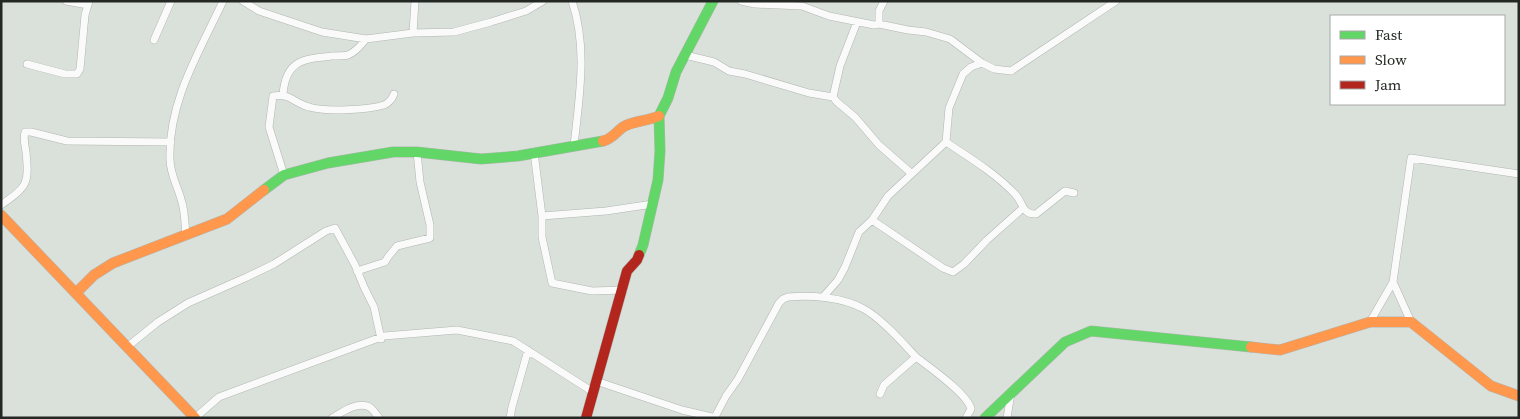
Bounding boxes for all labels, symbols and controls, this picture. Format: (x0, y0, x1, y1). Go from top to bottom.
legend (1330, 15, 1505, 105)
text: Fast (1375, 24, 1402, 45)
text: Slow (1375, 49, 1407, 70)
text: Jam (1374, 74, 1402, 95)

